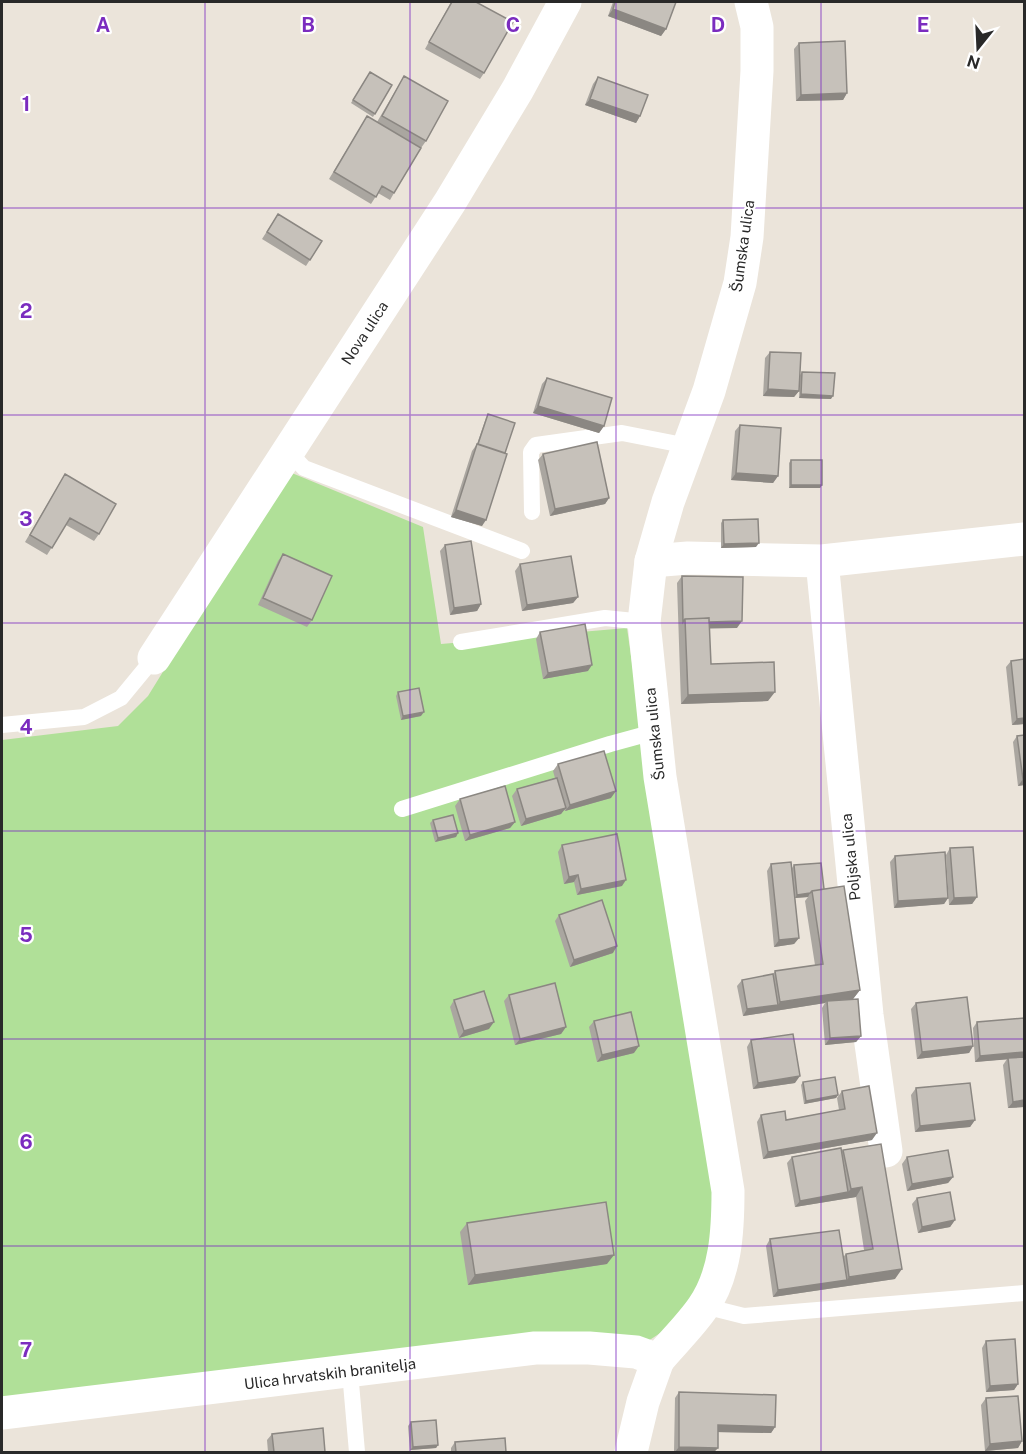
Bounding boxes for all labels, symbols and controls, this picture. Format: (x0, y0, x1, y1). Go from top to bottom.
text: A (96, 13, 110, 37)
text: B (301, 13, 315, 37)
text: C (506, 13, 520, 37)
text: D (711, 13, 725, 37)
text: E (917, 13, 929, 37)
north arrow (948, 18, 1008, 78)
text: N (965, 51, 982, 73)
text: 1 (22, 92, 30, 116)
street label: Šumska ulica (728, 199, 757, 293)
street label: Nova ulica (338, 298, 391, 368)
text: 2 (20, 299, 32, 323)
text: 3 (19, 507, 33, 531)
street label: Šumska ulica (641, 687, 668, 781)
text: 4 (19, 715, 33, 739)
street label: Poljska ulica (837, 813, 864, 901)
text: 5 (19, 923, 33, 947)
text: 6 (19, 1130, 33, 1154)
text: 7 (20, 1338, 32, 1362)
street label: Ulica hrvatskih branitelja (243, 1355, 417, 1392)

